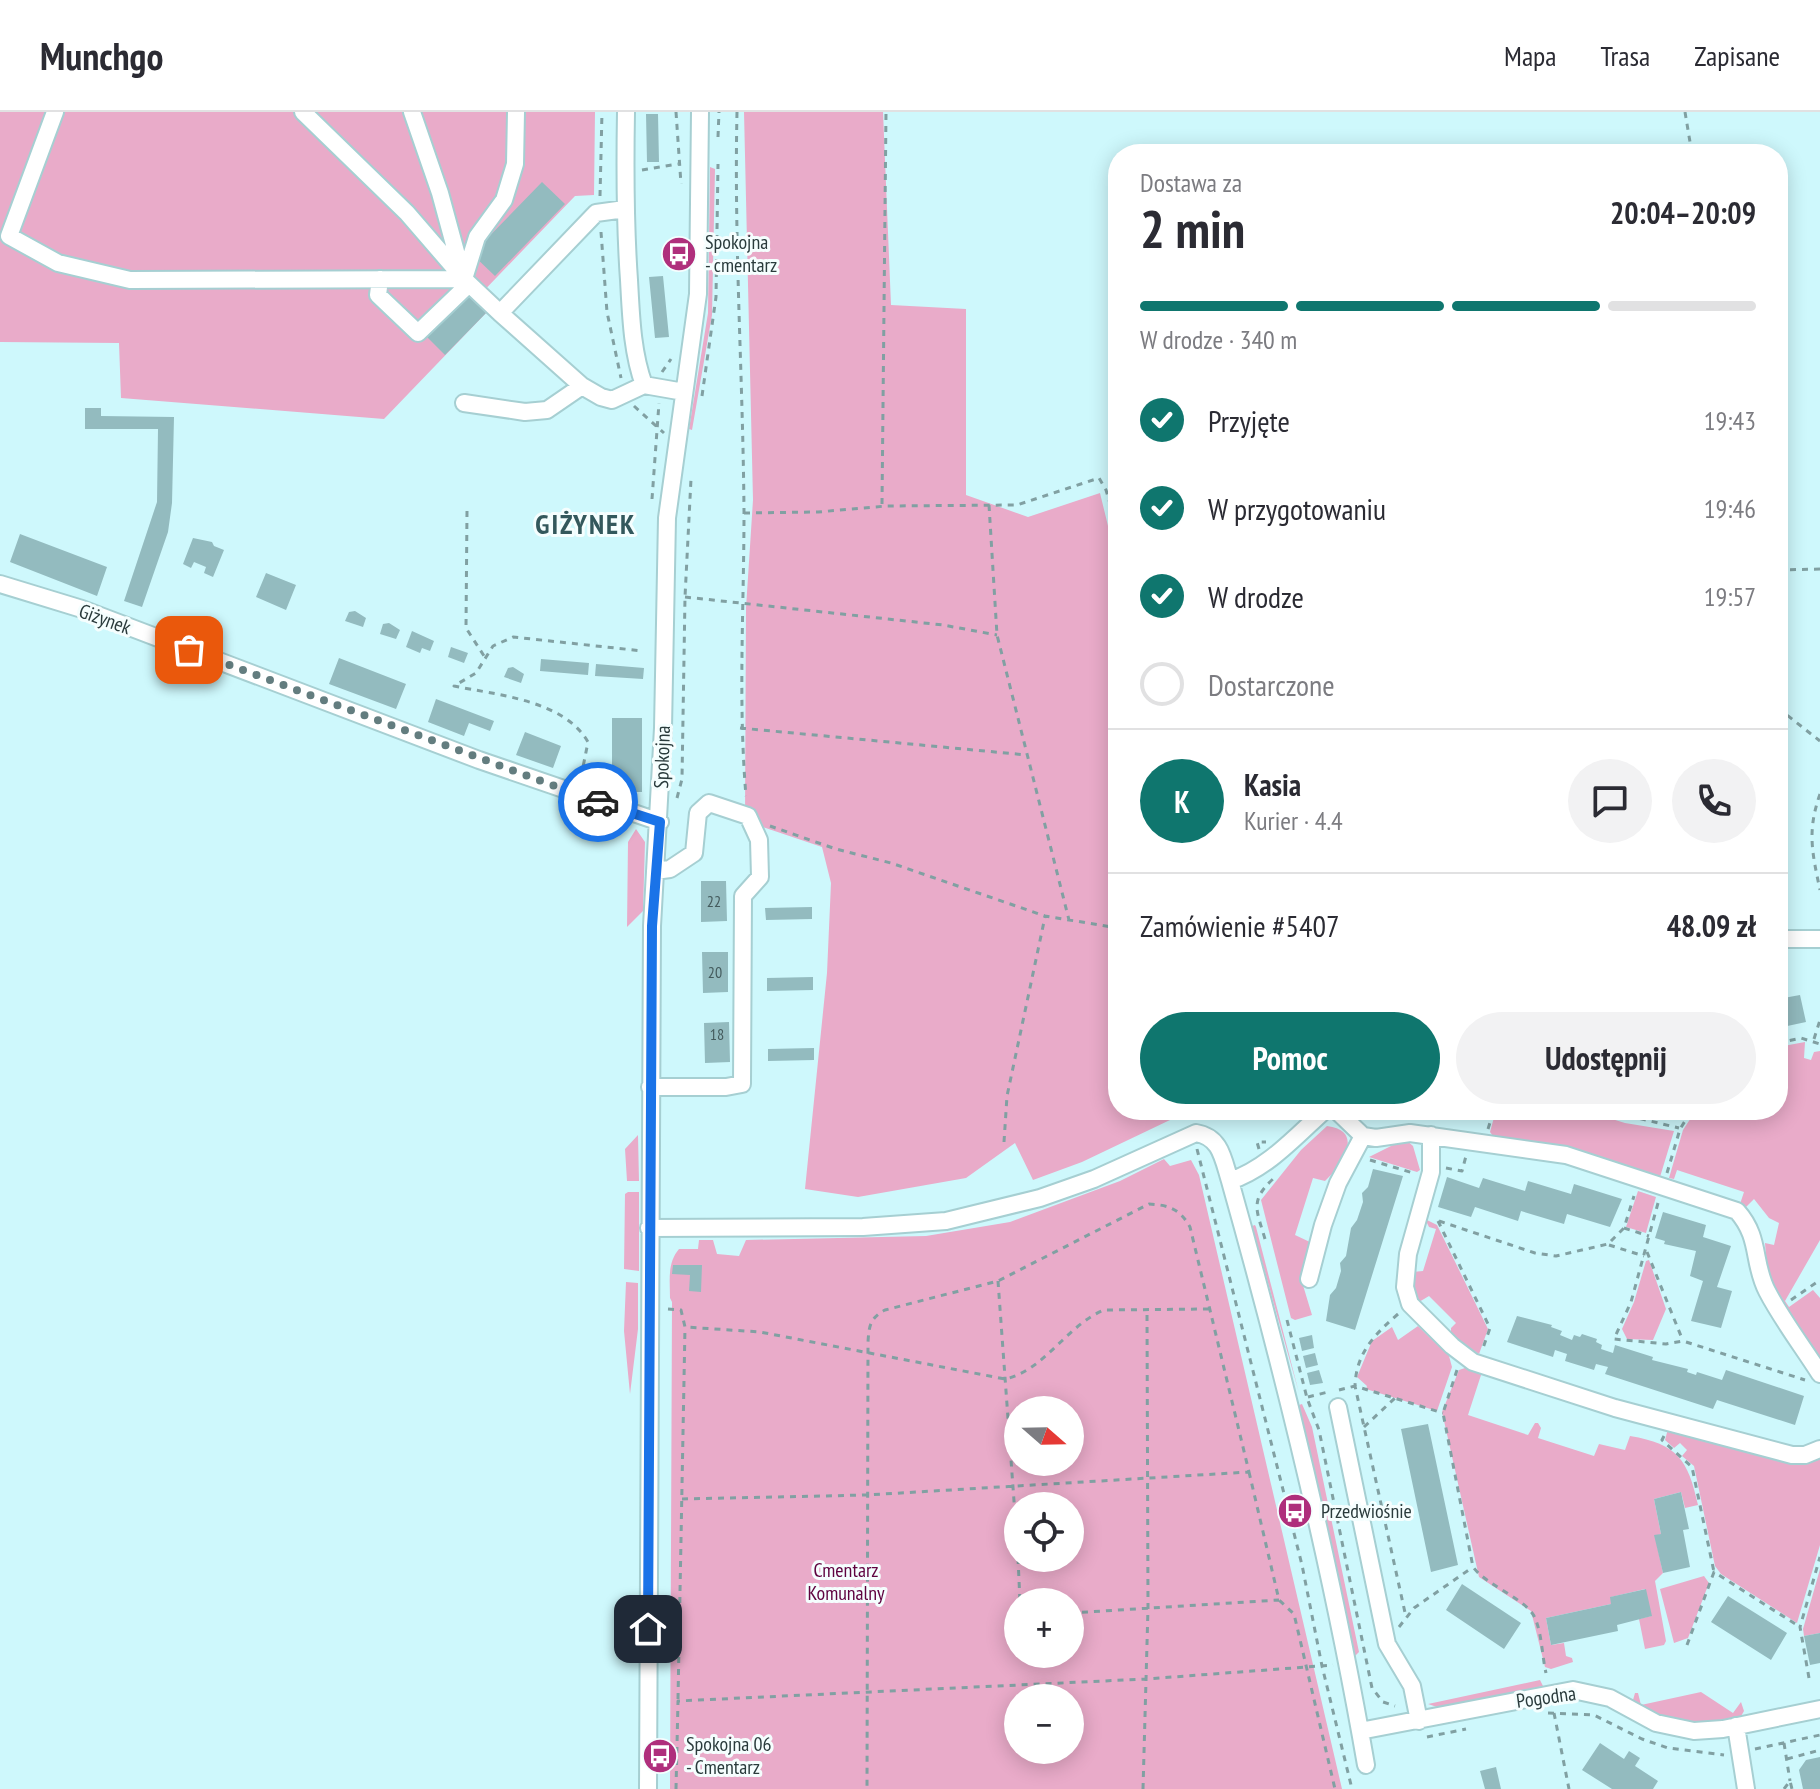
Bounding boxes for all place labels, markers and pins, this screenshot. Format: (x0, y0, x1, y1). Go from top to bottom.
place label: Spokojna - cmentarz (705, 229, 777, 278)
bus stop icon: Spokojna - cmentarz (660, 235, 698, 273)
pin (155, 616, 223, 684)
bus stop icon: Przedwiośnie (1276, 1492, 1314, 1530)
place label: Przedwiośnie (1321, 1498, 1412, 1524)
pin (614, 1595, 682, 1663)
place label: Spokojna 06 - Cmentarz (686, 1731, 771, 1780)
bus stop icon: Spokojna 06 - Cmentarz (641, 1737, 679, 1775)

